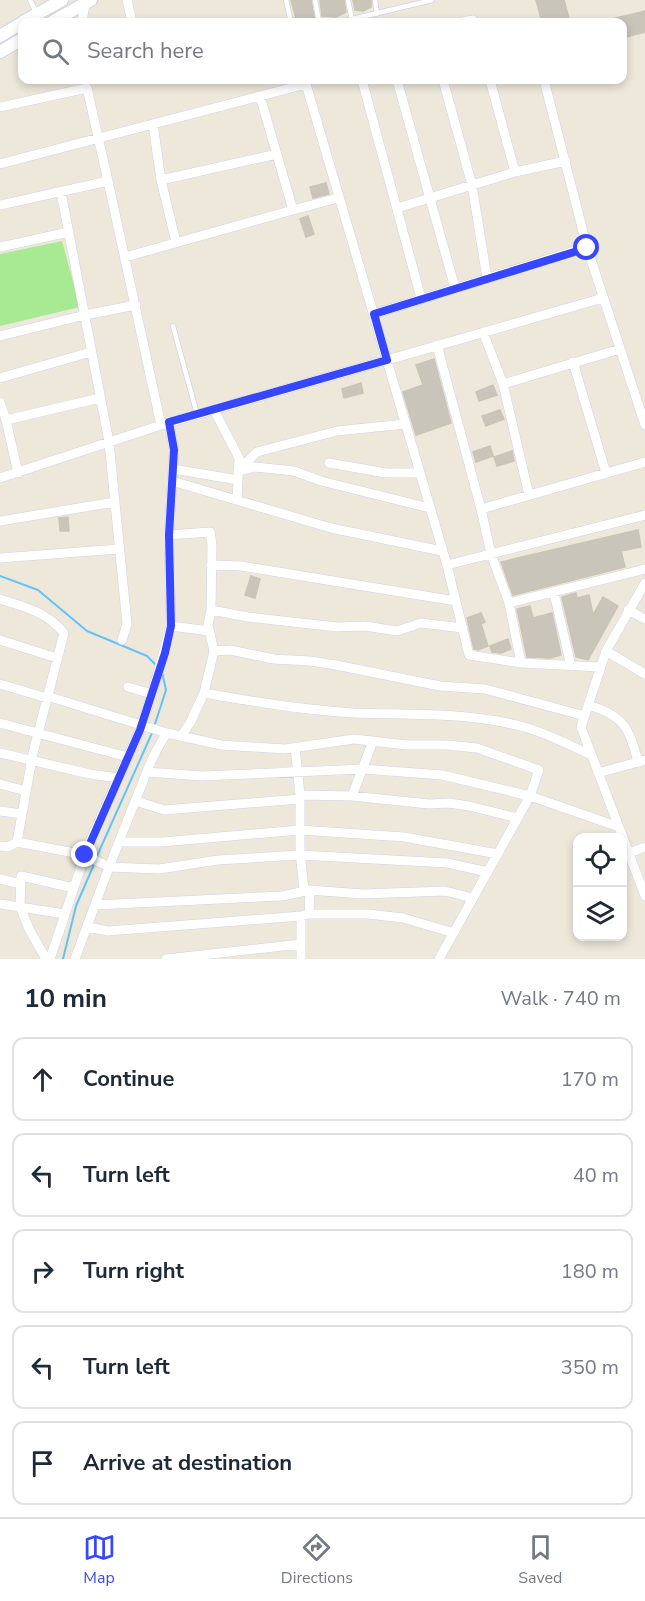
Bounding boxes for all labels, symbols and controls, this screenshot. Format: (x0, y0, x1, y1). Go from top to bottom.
search box (18, 18, 627, 84)
icon: search (39, 35, 72, 68)
text: Search here (87, 36, 204, 66)
route start (573, 234, 599, 260)
map controls (573, 833, 627, 941)
button: locate (573, 833, 627, 887)
route end (71, 841, 97, 867)
button: layers (573, 887, 627, 941)
text: 10 min (24, 981, 107, 1016)
text: Walk · 740 m (501, 985, 621, 1012)
icon: ahead (26, 1063, 59, 1096)
text: Continue (83, 1064, 174, 1094)
text: 170 m (561, 1066, 619, 1093)
icon: left (26, 1159, 59, 1192)
text: Turn left (83, 1160, 170, 1190)
text: 40 m (573, 1162, 619, 1189)
icon: right (26, 1255, 59, 1288)
text: Turn right (83, 1256, 184, 1286)
text: 180 m (561, 1258, 619, 1285)
icon: left (26, 1351, 59, 1384)
text: Turn left (83, 1352, 170, 1382)
text: 350 m (561, 1354, 619, 1381)
icon: arrive (26, 1447, 59, 1480)
text: Arrive at destination (83, 1448, 292, 1478)
tab: Map (83, 1531, 116, 1589)
tab: Directions (281, 1531, 353, 1589)
tab: Saved (518, 1531, 562, 1589)

